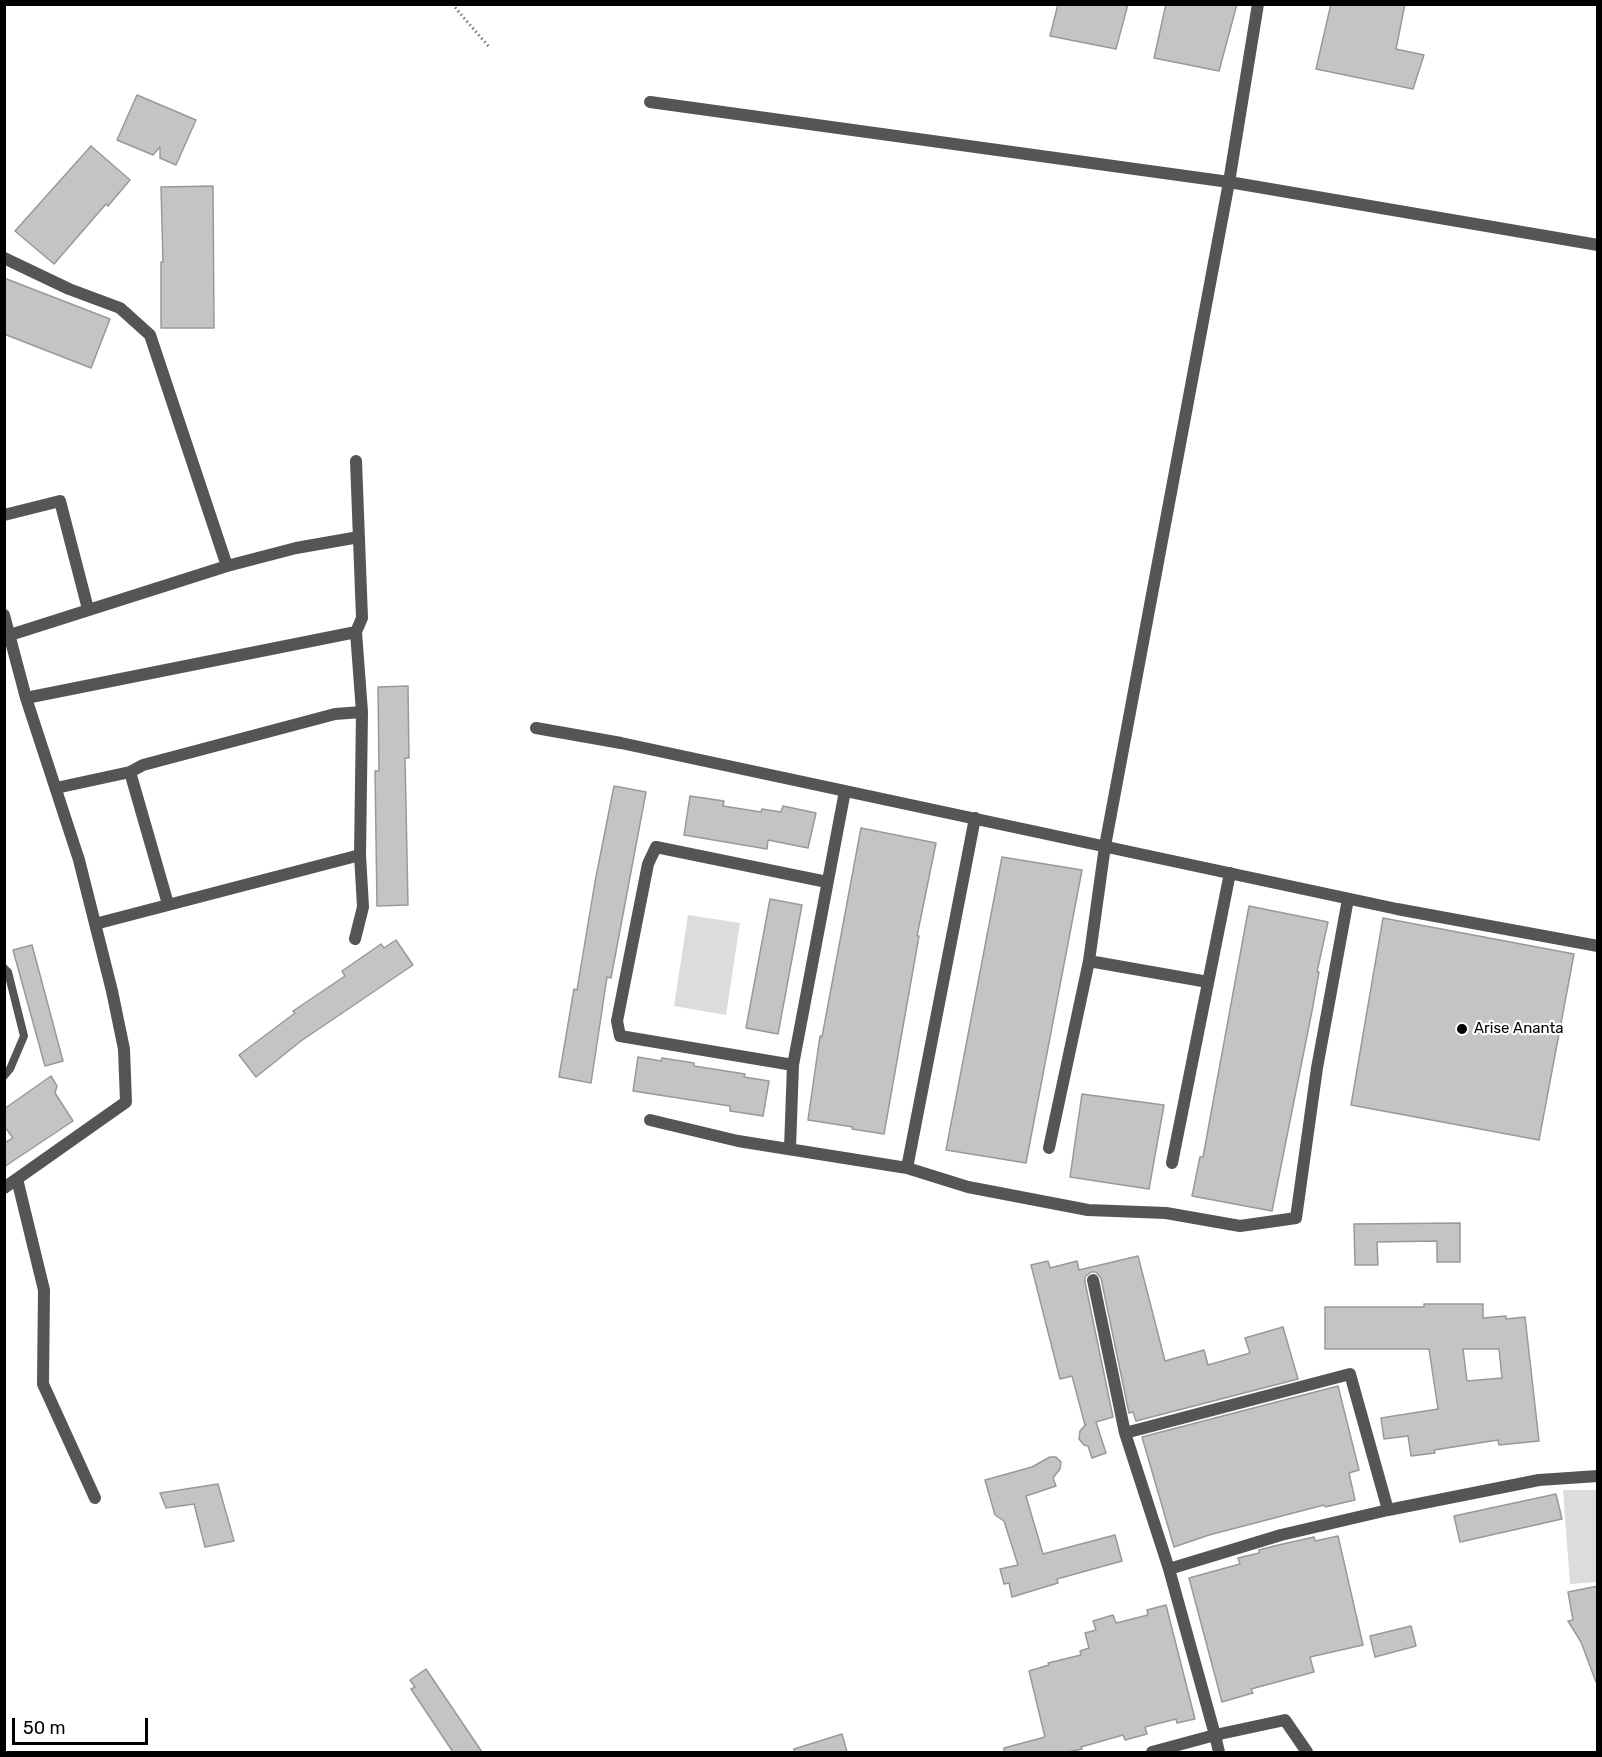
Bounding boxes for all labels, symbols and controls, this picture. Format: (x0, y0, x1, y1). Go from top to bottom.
place label: Arise Ananta (1474, 1020, 1564, 1038)
marker: Arise Ananta (1455, 1022, 1469, 1036)
scale bar (15, 1706, 152, 1744)
text: 50 m (23, 1717, 66, 1739)

